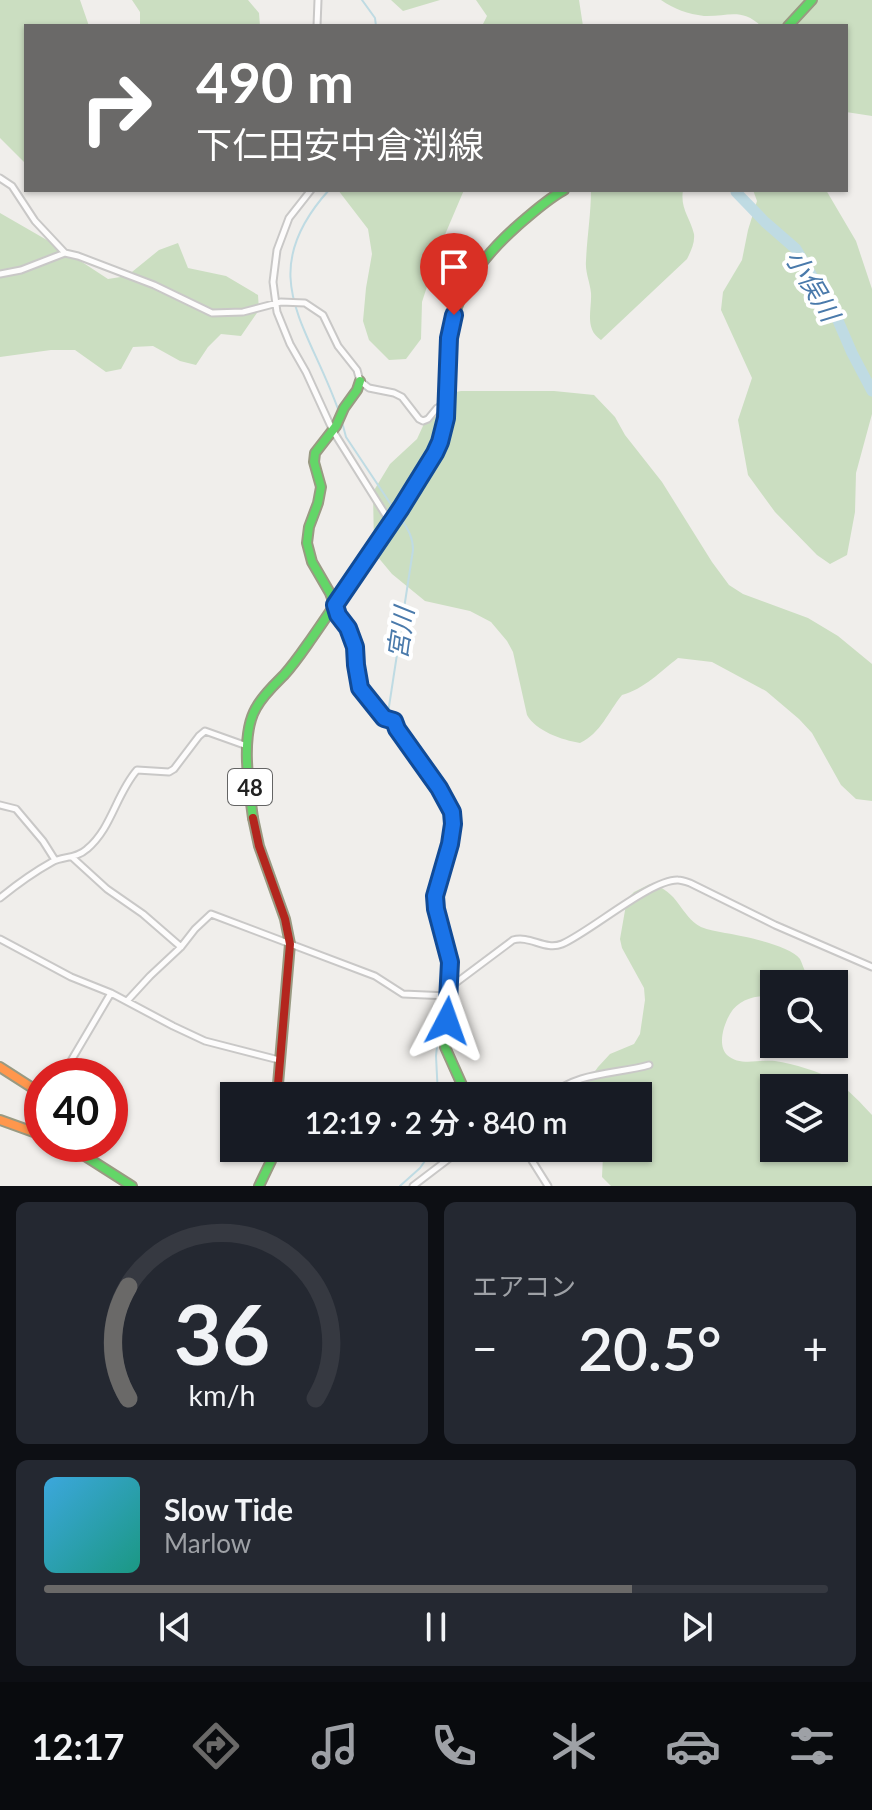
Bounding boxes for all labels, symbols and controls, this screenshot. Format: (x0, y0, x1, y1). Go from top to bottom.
text: 490 m (196, 48, 354, 115)
icon: right (64, 56, 168, 160)
text: 下仁田安中倉渕線 (196, 122, 484, 166)
pin (420, 233, 488, 315)
water label: 小俣川 (779, 243, 848, 329)
icon: arrive (432, 245, 476, 289)
water label: 宮川 (381, 602, 420, 661)
road number: 48 (228, 769, 272, 805)
map controls (760, 970, 848, 1162)
button: search (760, 970, 848, 1058)
position arrow (405, 979, 489, 1063)
speed limit sign: 40 (24, 1058, 128, 1162)
button: layers (760, 1074, 848, 1162)
text: 12:19 · 2 分 · 840 m (305, 1104, 567, 1140)
text: エアコン (472, 1270, 576, 1302)
text: 36 (174, 1283, 270, 1383)
text: 20.5° (578, 1312, 722, 1384)
text: − (472, 1322, 498, 1374)
text: + (802, 1322, 828, 1374)
text: km/h (189, 1378, 255, 1412)
text: Slow Tide (164, 1491, 293, 1527)
text: Marlow (164, 1527, 251, 1559)
icon: previous (153, 1605, 197, 1649)
icon: pause (414, 1605, 458, 1649)
icon: next (675, 1605, 719, 1649)
icon: directions (188, 1718, 244, 1774)
icon: music (307, 1718, 363, 1774)
icon: phone (426, 1718, 482, 1774)
icon: climate (546, 1718, 602, 1774)
icon: car (665, 1718, 721, 1774)
icon: filters (784, 1718, 840, 1774)
text: 12:17 (32, 1724, 124, 1768)

